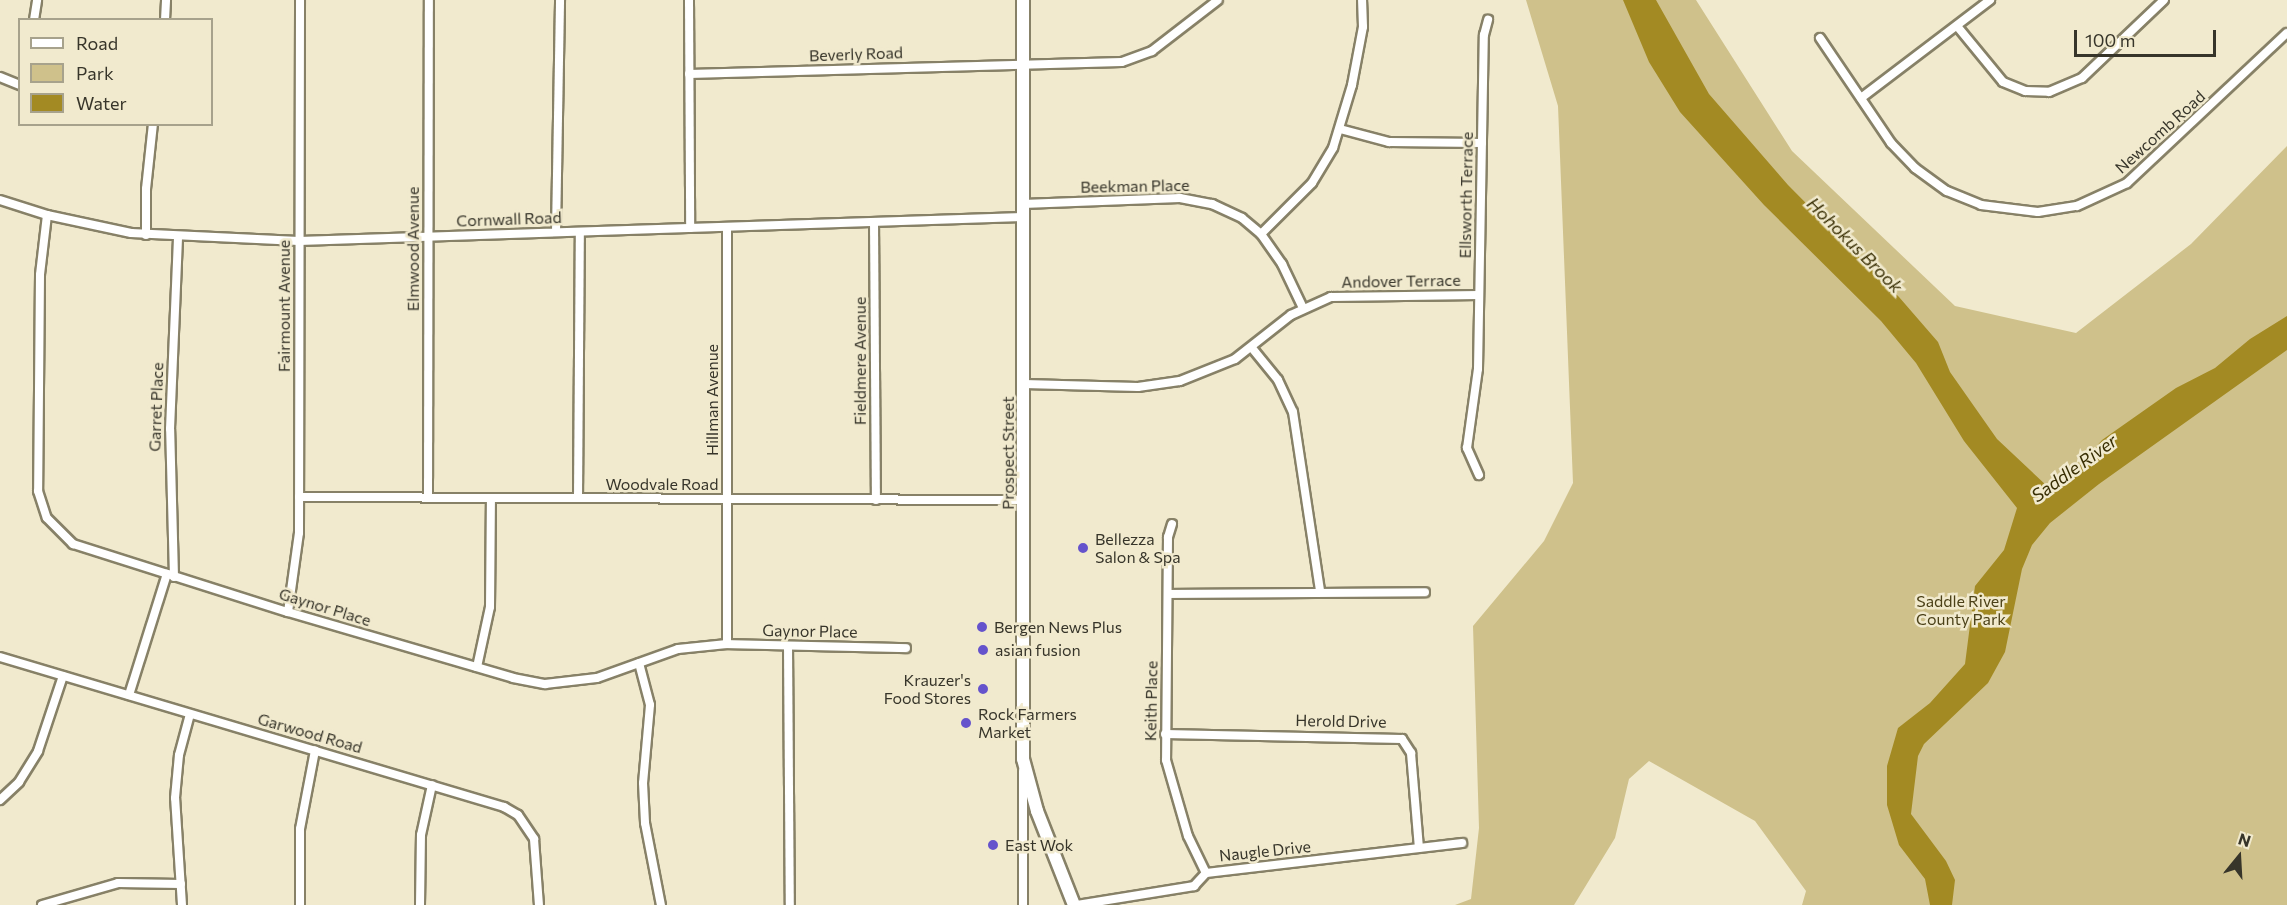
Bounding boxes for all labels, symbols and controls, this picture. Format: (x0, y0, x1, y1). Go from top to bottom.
legend (18, 18, 213, 126)
scale bar (2077, 18, 2220, 56)
text: 100 m (2085, 29, 2135, 51)
text: Road (76, 32, 118, 54)
street label: Beverly Road (809, 43, 903, 65)
text: Park (76, 62, 114, 84)
street label: Newcomb Road (2111, 87, 2209, 177)
text: Water (76, 92, 127, 114)
street label: Ellsworth Terrace (1455, 131, 1477, 259)
street label: Beekman Place (1080, 175, 1190, 197)
street label: Elmwood Avenue (403, 187, 423, 311)
water label: Hohokus Brook (1803, 193, 1907, 297)
street label: Cornwall Road (456, 208, 562, 230)
street label: Fairmount Avenue (274, 240, 294, 372)
street label: Andover Terrace (1341, 270, 1461, 292)
street label: Fieldmere Avenue (850, 297, 870, 425)
street label: Hillman Avenue (702, 344, 722, 456)
street label: Garret Place (145, 362, 167, 452)
street label: Prospect Street (998, 396, 1018, 510)
water label: Saddle River (2027, 430, 2121, 506)
street label: Woodvale Road (606, 474, 718, 494)
place label: Bellezza Salon & Spa (1095, 529, 1181, 567)
marker: Bellezza Salon & Spa (1076, 541, 1090, 555)
street label: Gaynor Place (277, 584, 373, 630)
park label: Saddle River County Park (1916, 591, 2006, 629)
place label: Bergen News Plus (994, 617, 1122, 637)
marker: Bergen News Plus (975, 620, 989, 634)
street label: Gaynor Place (762, 621, 858, 641)
place label: asian fusion (995, 640, 1081, 660)
marker: asian fusion (976, 643, 990, 657)
street label: Keith Place (1141, 661, 1161, 741)
place label: Krauzer's Food Stores (884, 670, 971, 708)
marker: Krauzer's Food Stores (976, 682, 990, 696)
place label: Rock Farmers Market (978, 704, 1077, 742)
street label: Garwood Road (256, 709, 364, 757)
street label: Herold Drive (1295, 711, 1387, 731)
marker: Rock Farmers Market (959, 716, 973, 730)
north arrow (2209, 827, 2269, 887)
text: N (2236, 829, 2253, 850)
place label: East Wok (1005, 835, 1073, 855)
street label: Naugle Drive (1218, 837, 1312, 865)
marker: East Wok (986, 838, 1000, 852)

